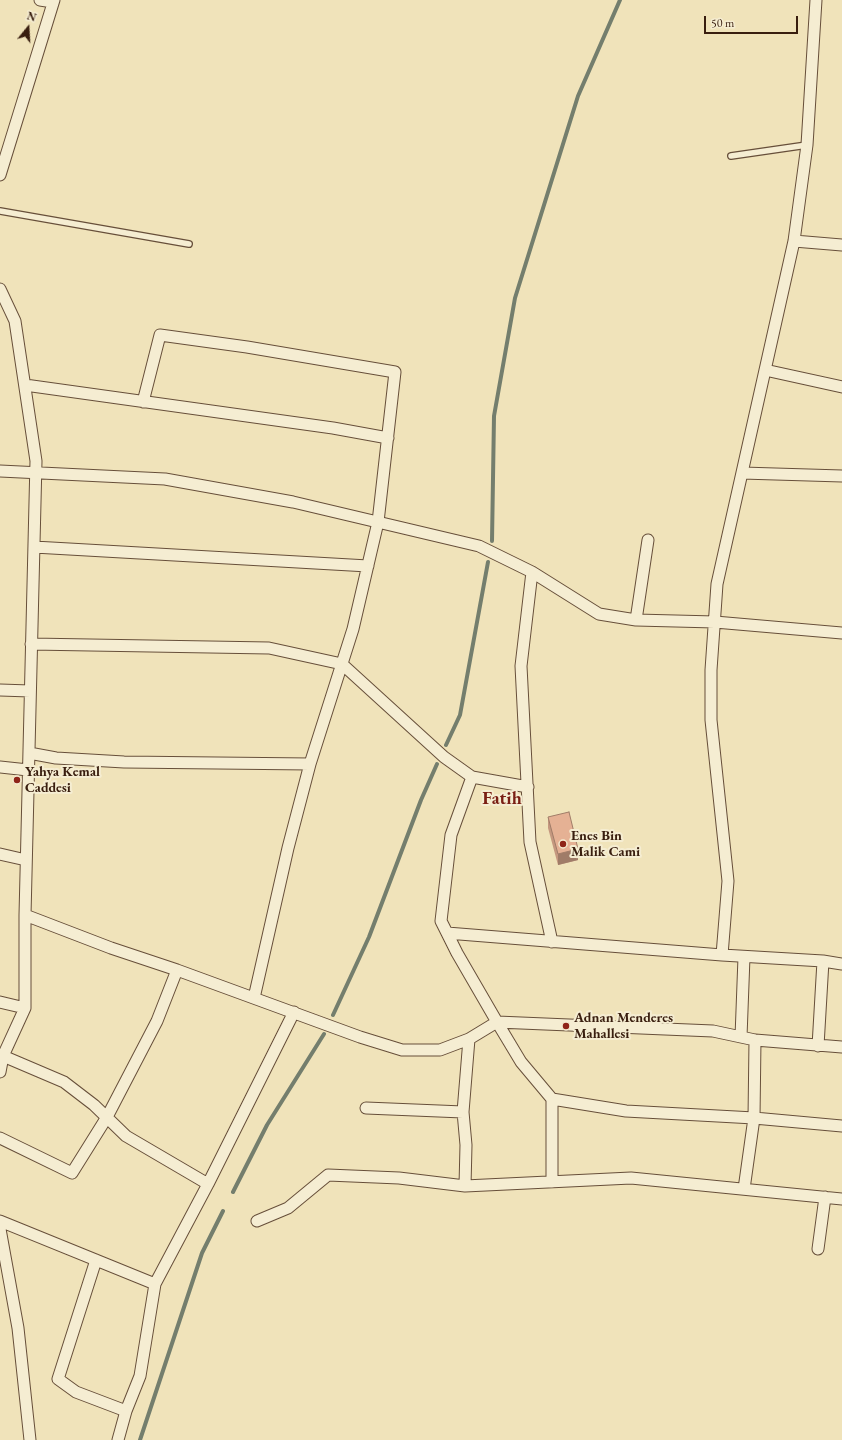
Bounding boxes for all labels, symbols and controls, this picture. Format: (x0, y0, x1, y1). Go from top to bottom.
north arrow (8, 8, 48, 48)
scale bar (706, 8, 800, 34)
text: N (25, 9, 38, 25)
text: 50 m (711, 15, 734, 31)
place label: Yahya Kemal Caddesi (25, 764, 100, 796)
marker: Yahya Kemal Caddesi (12, 775, 22, 785)
district label: Fatih (482, 788, 522, 810)
place label: Enes Bin Malik Cami (571, 828, 640, 860)
marker: Enes Bin Malik Cami (558, 839, 568, 849)
place label: Adnan Menderes Mahallesi (574, 1010, 673, 1042)
marker: Adnan Menderes Mahallesi (561, 1021, 571, 1031)

